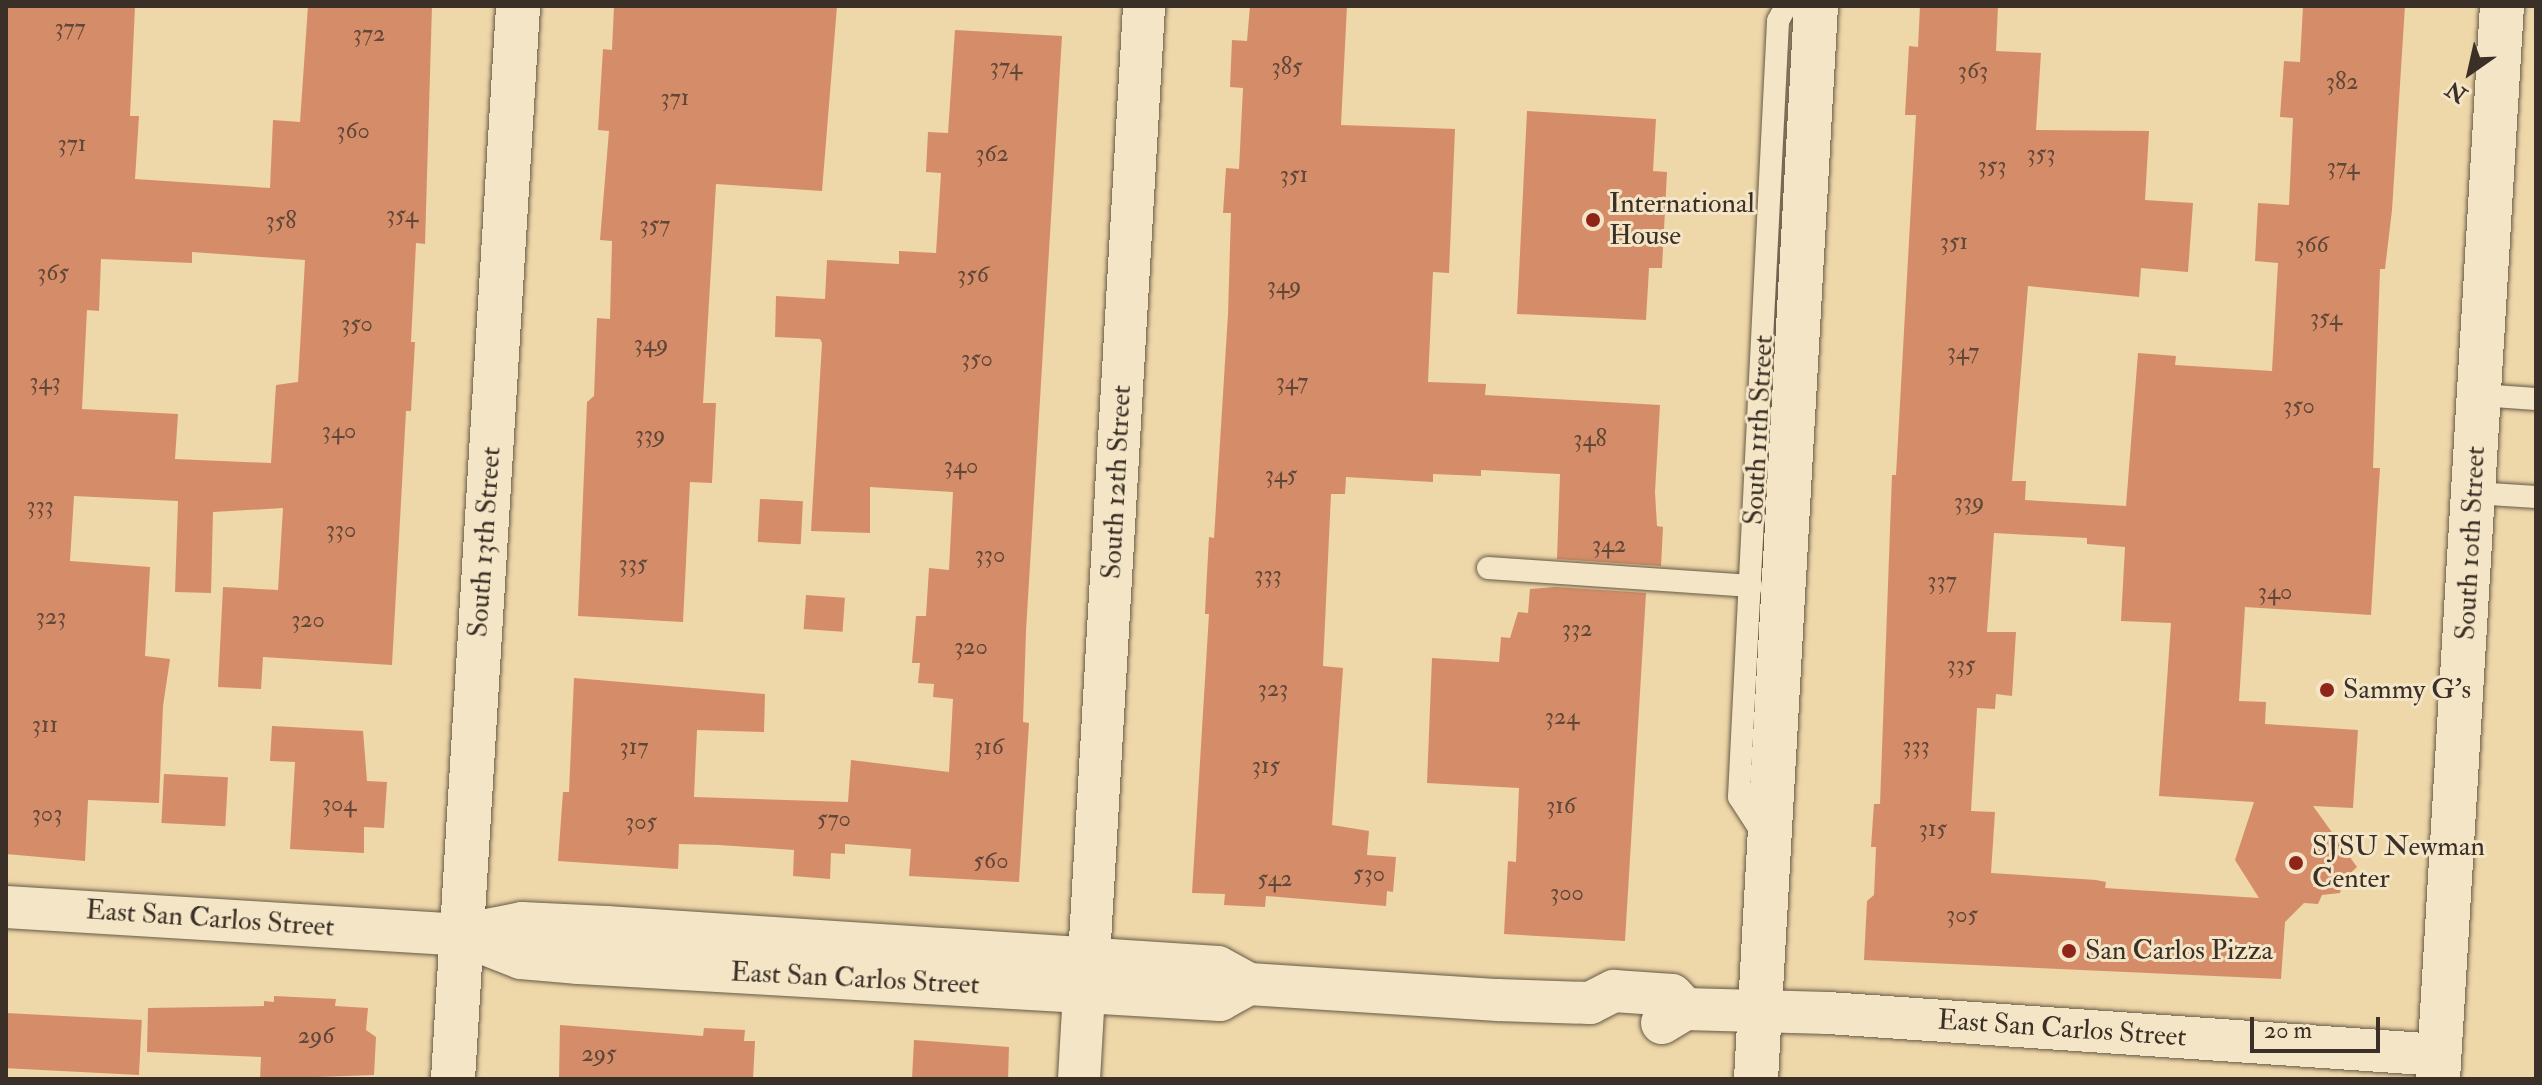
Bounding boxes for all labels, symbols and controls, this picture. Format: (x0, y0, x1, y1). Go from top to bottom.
house number: 377 (54, 14, 86, 42)
house number: 372 (353, 20, 385, 48)
north arrow (2430, 32, 2510, 112)
house number: 374 (990, 53, 1022, 81)
house number: 385 (1271, 53, 1303, 81)
house number: 363 (1958, 57, 1988, 85)
house number: 382 (2326, 68, 2358, 96)
text: N (2441, 75, 2473, 109)
house number: 371 (661, 84, 689, 112)
house number: 360 (336, 117, 370, 145)
house number: 371 (58, 130, 86, 158)
house number: 362 (975, 140, 1009, 168)
house number: 353 (2027, 140, 2055, 168)
house number: 353 (1978, 152, 2006, 180)
house number: 374 (2327, 153, 2359, 181)
house number: 351 (1280, 161, 1308, 189)
place label: International House (1609, 187, 1755, 253)
house number: 354 (386, 201, 418, 229)
house number: 358 (265, 207, 297, 235)
house number: 357 (640, 211, 670, 239)
marker: International House (1584, 211, 1602, 229)
house number: 351 (1940, 228, 1968, 256)
house number: 366 (2295, 231, 2329, 259)
house number: 365 (37, 259, 69, 287)
house number: 356 (957, 261, 989, 289)
house number: 349 (1267, 272, 1301, 300)
house number: 354 (2310, 304, 2342, 332)
house number: 350 (341, 310, 373, 338)
house number: 349 (634, 330, 668, 358)
street label: South 11th Street (1737, 334, 1781, 526)
house number: 347 (1947, 338, 1979, 366)
house number: 350 (961, 345, 993, 373)
house number: 343 (29, 368, 61, 396)
house number: 347 (1276, 368, 1308, 396)
street label: South 12th Street (1095, 384, 1139, 580)
house number: 350 (2283, 392, 2315, 420)
house number: 340 (322, 417, 356, 445)
house number: 339 (635, 421, 665, 449)
house number: 348 (1573, 425, 1607, 453)
street label: South 10th Street (2449, 445, 2493, 641)
street label: South 13th Street (462, 446, 508, 638)
house number: 340 (944, 452, 978, 480)
house number: 345 (1265, 461, 1297, 489)
house number: 339 (1954, 488, 1984, 516)
house number: 333 (26, 492, 54, 520)
house number: 330 (326, 516, 356, 544)
house number: 342 (1592, 531, 1626, 559)
house number: 330 (975, 541, 1005, 569)
house number: 335 (619, 550, 647, 578)
house number: 333 (1254, 561, 1282, 589)
house number: 337 (1927, 567, 1957, 595)
house number: 340 (2258, 578, 2292, 606)
house number: 323 (36, 603, 66, 631)
house number: 320 (291, 606, 325, 634)
house number: 332 (1562, 615, 1592, 643)
house number: 320 (954, 633, 988, 661)
house number: 335 (1947, 651, 1975, 679)
place label: Sammy G’s (2343, 673, 2471, 707)
house number: 323 (1258, 675, 1288, 703)
marker: Sammy G’s (2318, 681, 2336, 699)
house number: 324 (1545, 703, 1579, 731)
house number: 311 (32, 711, 58, 739)
house number: 333 (1902, 732, 1930, 760)
house number: 317 (620, 733, 648, 761)
house number: 316 (974, 733, 1004, 761)
house number: 315 (1252, 752, 1280, 780)
house number: 304 (322, 790, 356, 818)
house number: 316 (1546, 792, 1576, 820)
house number: 303 (32, 800, 62, 828)
house number: 570 (817, 805, 851, 833)
house number: 305 (625, 808, 657, 836)
house number: 315 (1919, 815, 1947, 843)
place label: SJSU Newman Center (2312, 830, 2485, 896)
house number: 560 (974, 847, 1008, 875)
marker: SJSU Newman Center (2287, 854, 2305, 872)
house number: 530 (1353, 860, 1385, 888)
house number: 542 (1257, 865, 1293, 893)
house number: 300 (1550, 879, 1584, 907)
street label: East San Carlos Street (84, 894, 336, 944)
house number: 305 (1946, 901, 1978, 929)
place label: San Carlos Pizza (2085, 934, 2273, 968)
marker: San Carlos Pizza (2060, 942, 2078, 960)
street label: East San Carlos Street (730, 956, 980, 1002)
scale bar (2254, 1001, 2384, 1051)
street label: East San Carlos Street (1936, 1004, 2188, 1054)
text: 20 m (2264, 1015, 2312, 1046)
house number: 296 (298, 1022, 334, 1050)
house number: 295 (581, 1040, 617, 1068)

